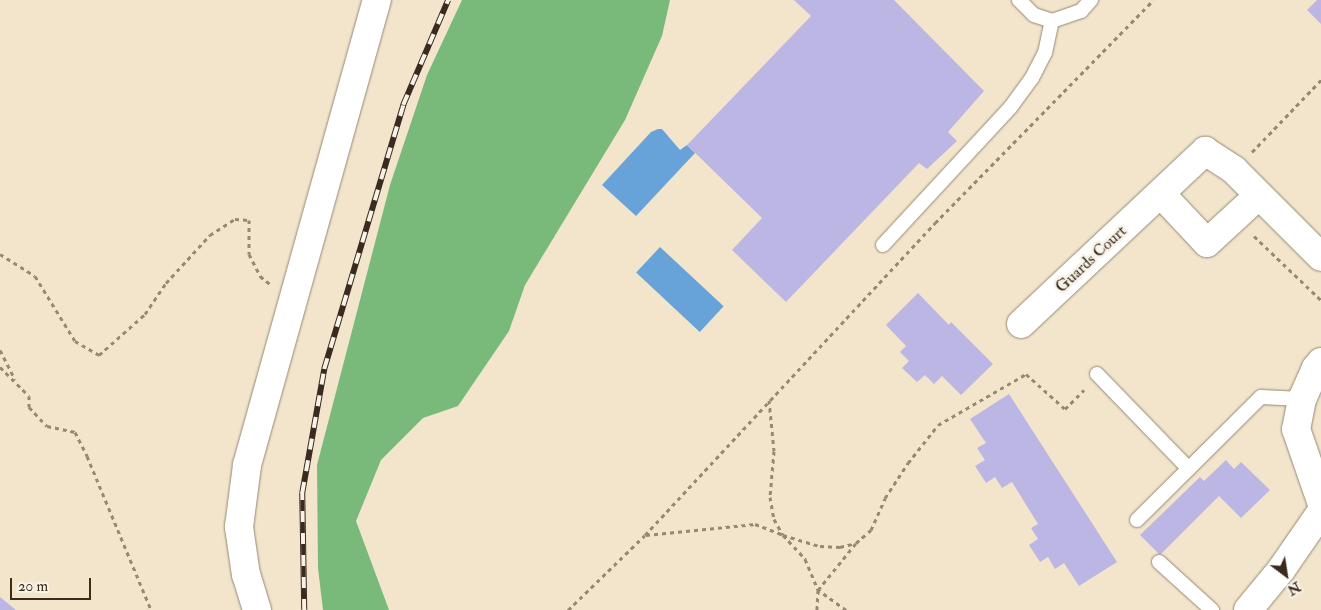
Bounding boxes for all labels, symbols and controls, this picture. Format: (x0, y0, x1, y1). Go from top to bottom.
street label: Guards Court (1052, 221, 1130, 297)
north arrow (1261, 550, 1311, 600)
scale bar (12, 568, 94, 600)
text: 20 m (18, 577, 48, 596)
text: N (1284, 578, 1304, 599)

